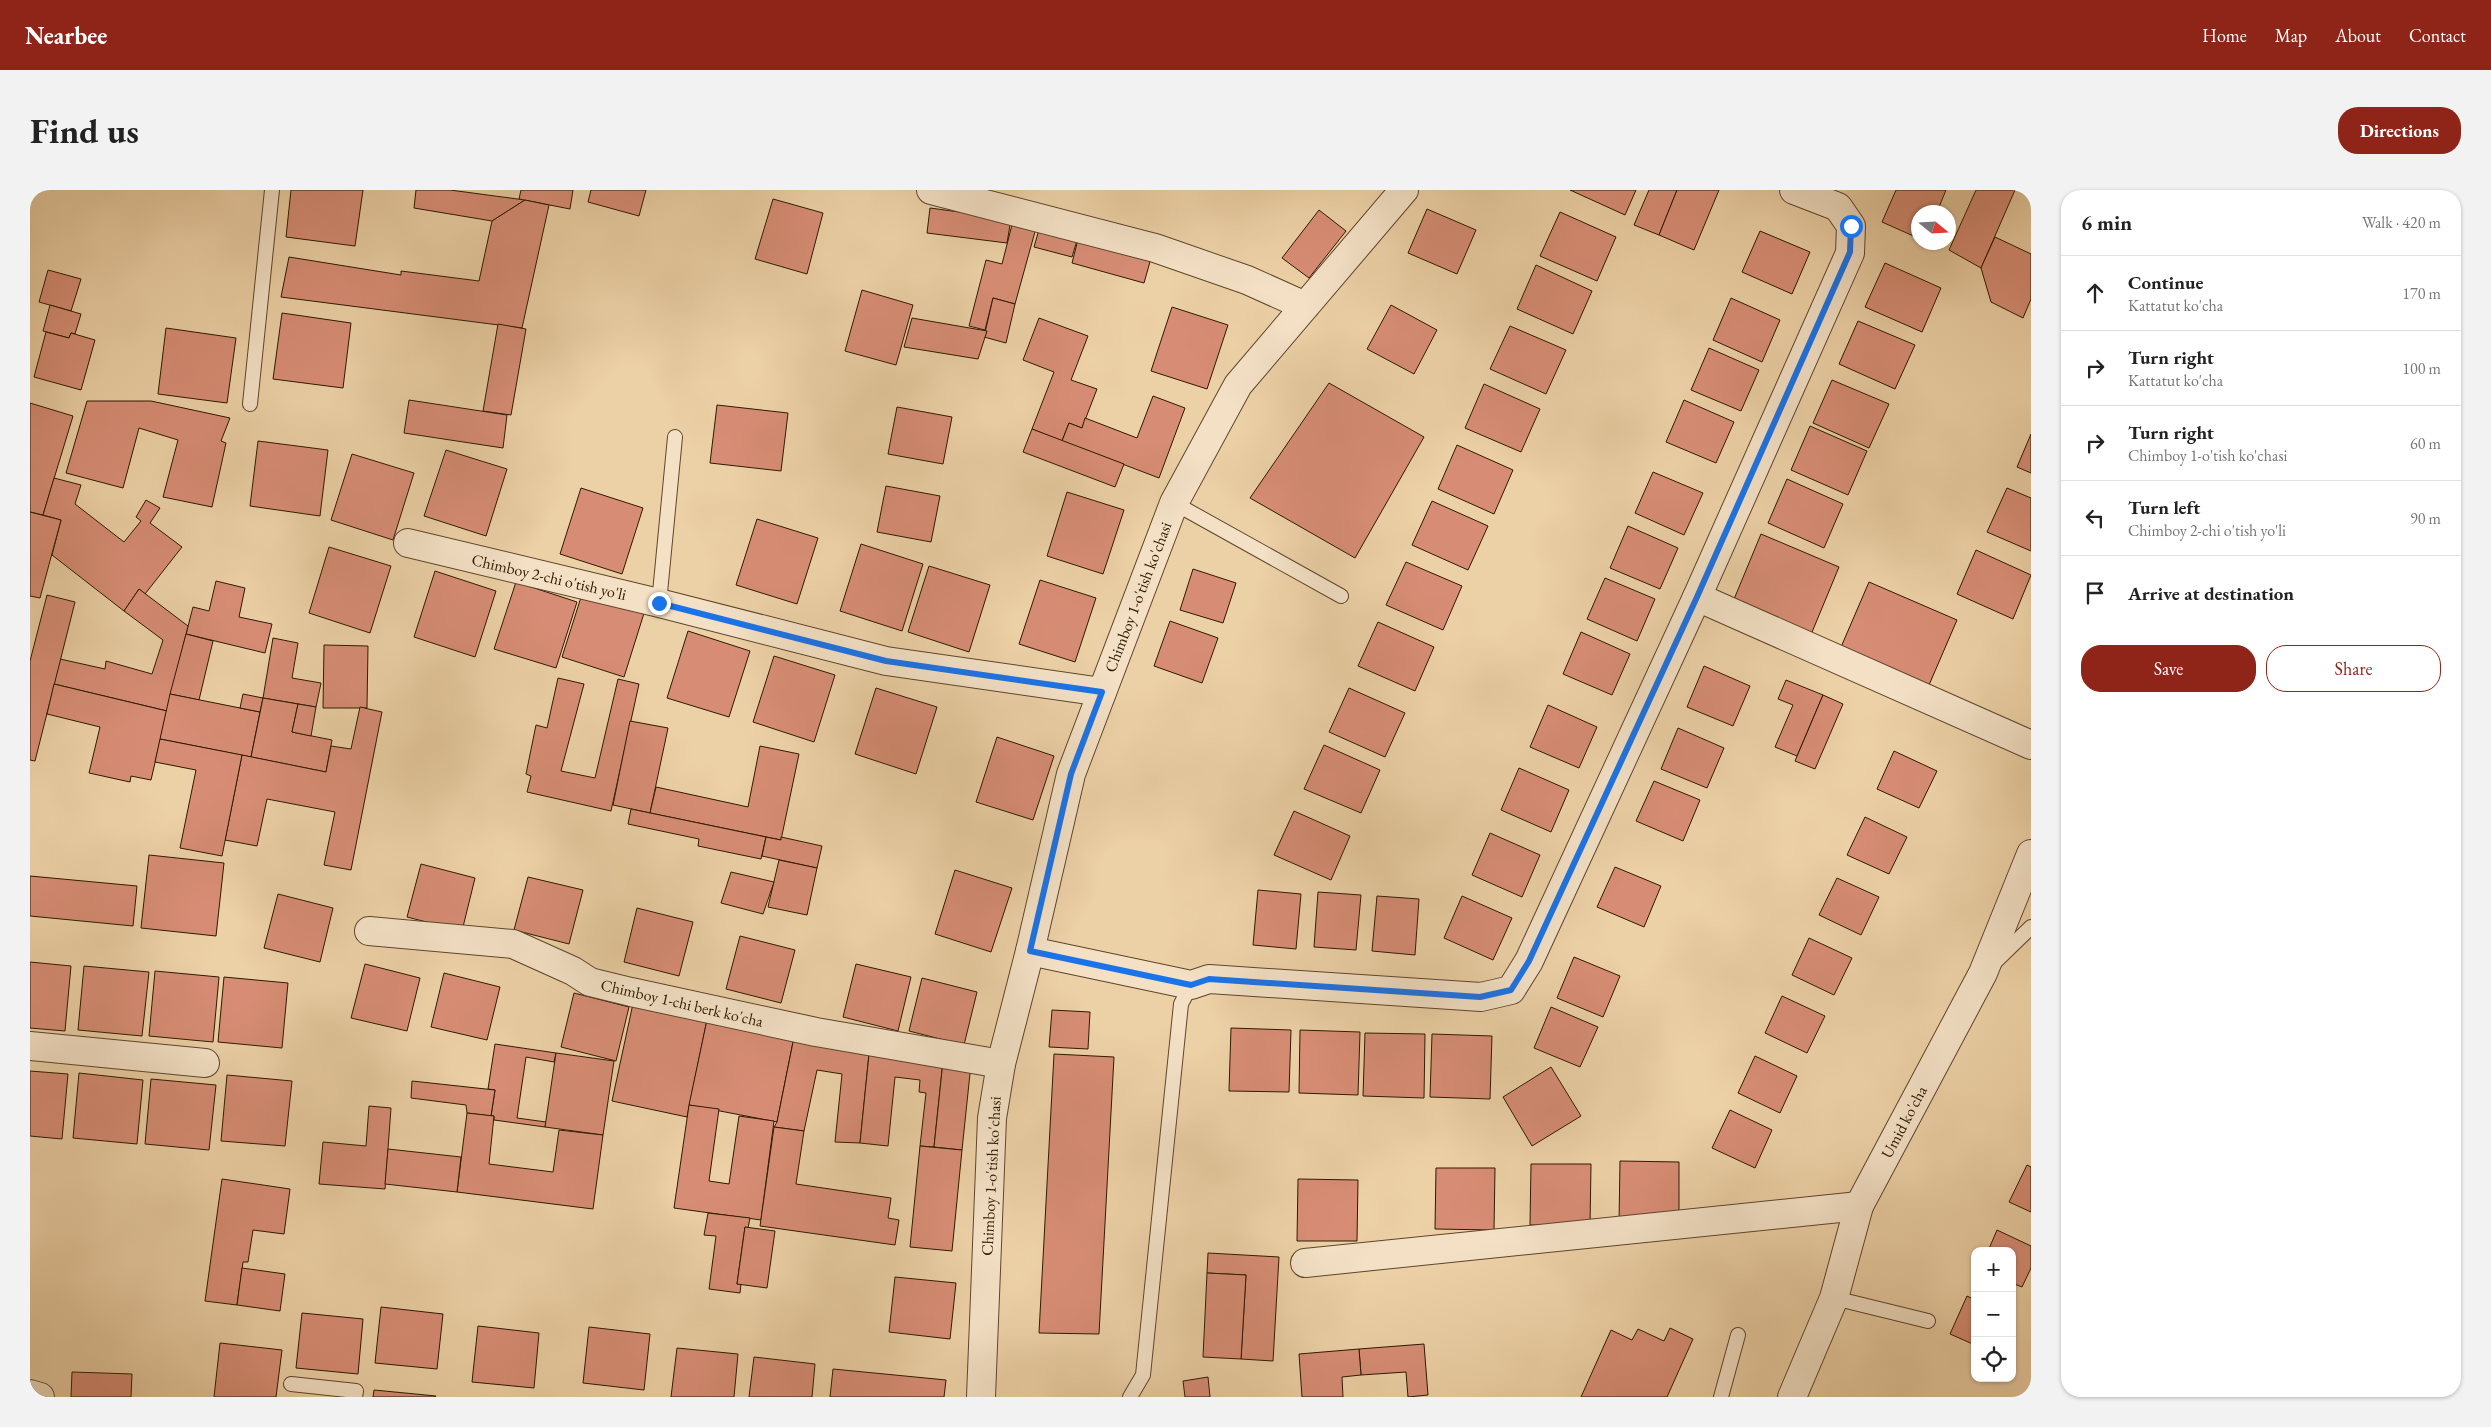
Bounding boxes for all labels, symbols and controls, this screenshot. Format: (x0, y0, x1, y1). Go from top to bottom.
text: Nearbee (25, 20, 107, 51)
text: Home (2202, 24, 2247, 47)
text: Map (2275, 24, 2307, 47)
text: About (2335, 24, 2381, 47)
text: Contact (2409, 24, 2466, 47)
button: Directions (2338, 107, 2461, 154)
text: Find us (30, 108, 139, 153)
north arrow (1911, 205, 1956, 250)
text: 6 min (2081, 209, 2132, 236)
text: Walk · 420 m (2362, 212, 2441, 233)
route start (1840, 215, 1863, 238)
text: Continue (2128, 270, 2203, 295)
icon: ahead (2081, 279, 2109, 307)
text: 170 m (2402, 283, 2441, 304)
text: Kattatut ko'cha (2128, 295, 2223, 316)
text: Turn right (2128, 345, 2214, 370)
icon: right (2081, 354, 2109, 382)
text: 100 m (2402, 358, 2441, 379)
text: Kattatut ko'cha (2128, 370, 2223, 391)
text: Turn right (2128, 420, 2214, 445)
icon: right (2081, 429, 2109, 457)
text: 60 m (2410, 433, 2441, 454)
text: Chimboy 1-o'tish ko'chasi (2128, 445, 2288, 466)
text: Turn left (2128, 495, 2200, 520)
icon: left (2081, 504, 2109, 532)
text: 90 m (2410, 508, 2441, 529)
street label: Chimboy 1-o'tish ko'chasi (1100, 519, 1176, 675)
text: Chimboy 2-chi o'tish yo'li (2128, 520, 2286, 541)
street label: Chimboy 2-chi o'tish yo'li (470, 549, 628, 605)
icon: arrive (2081, 579, 2109, 607)
text: Arrive at destination (2128, 581, 2294, 606)
route end (648, 592, 671, 615)
button: Save (2081, 645, 2256, 692)
button: Share (2266, 645, 2441, 692)
street label: Chimboy 1-chi berk ko'cha (599, 974, 766, 1032)
street label: Umid ko'cha (1876, 1082, 1932, 1162)
street label: Chimboy 1-o'tish ko'chasi (976, 1096, 1006, 1256)
map controls (1971, 1247, 2016, 1382)
button: + (1971, 1247, 2016, 1292)
button: − (1971, 1292, 2016, 1337)
button: locate (1971, 1337, 2016, 1382)

